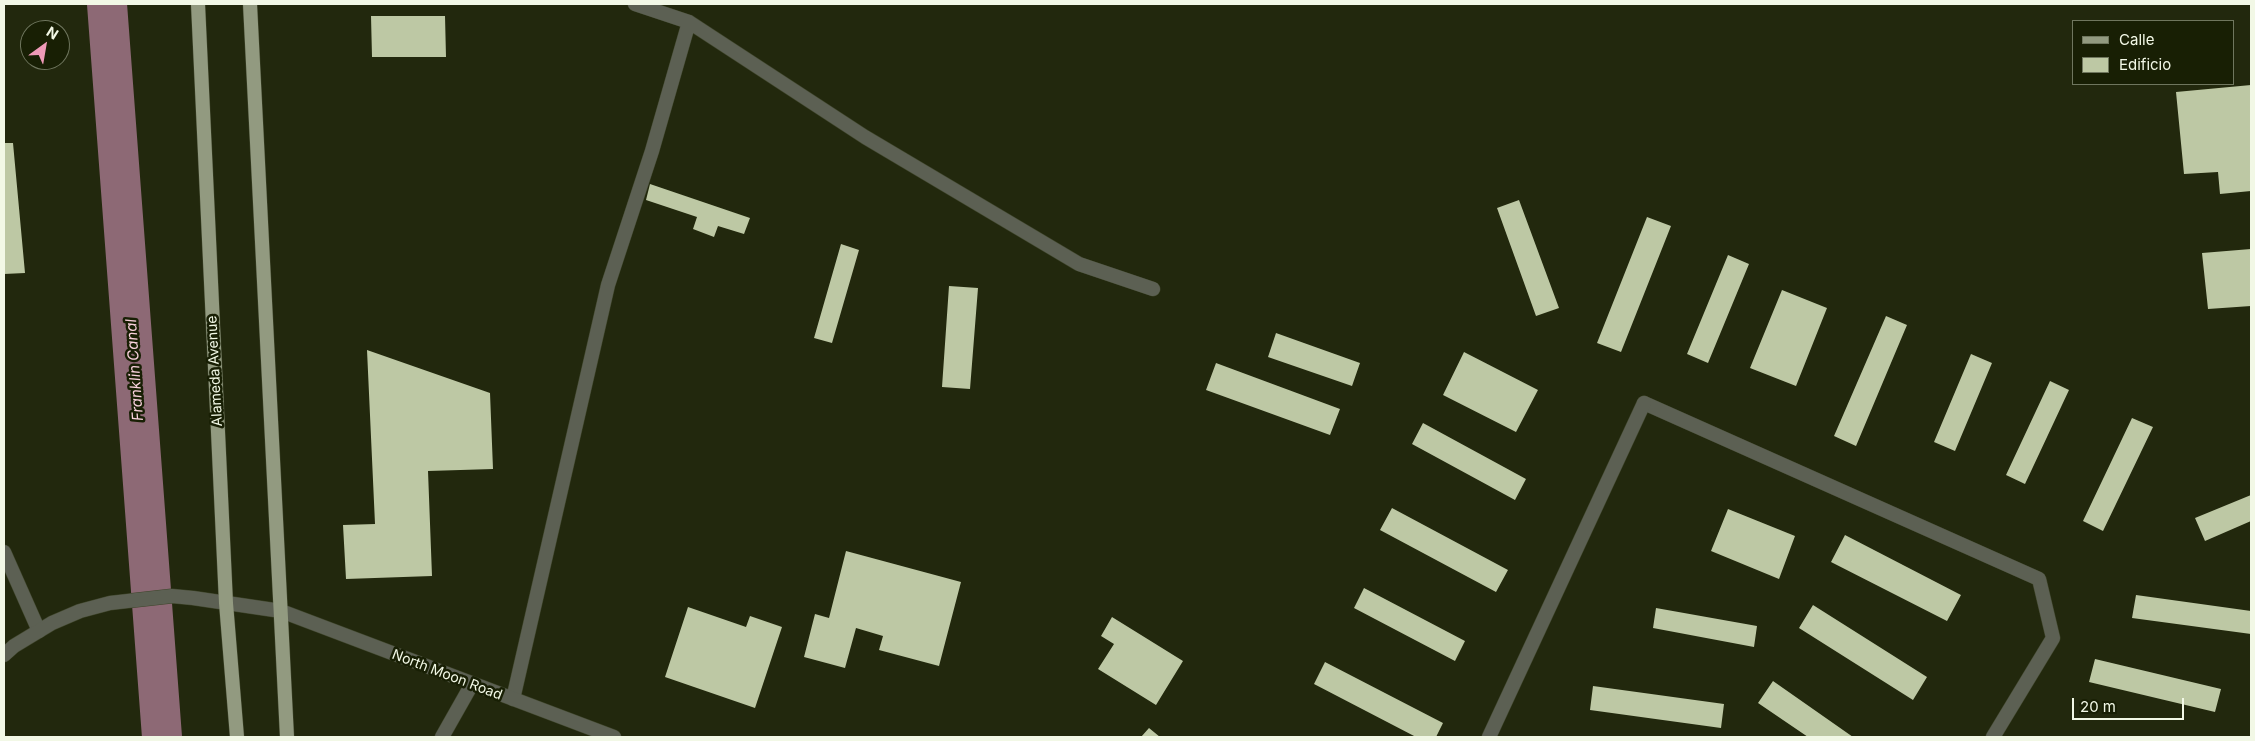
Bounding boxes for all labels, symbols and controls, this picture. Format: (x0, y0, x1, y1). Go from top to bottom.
north arrow (20, 20, 70, 70)
legend (2072, 20, 2235, 85)
text: N (44, 23, 62, 43)
text: Calle (2119, 30, 2154, 49)
text: Edificio (2119, 55, 2171, 74)
street label: Alameda Avenue (204, 315, 226, 427)
water label: Franklin Canal (122, 318, 148, 422)
street label: North Moon Road (390, 646, 504, 704)
scale bar (2075, 688, 2188, 720)
text: 20 m (2080, 697, 2116, 716)

